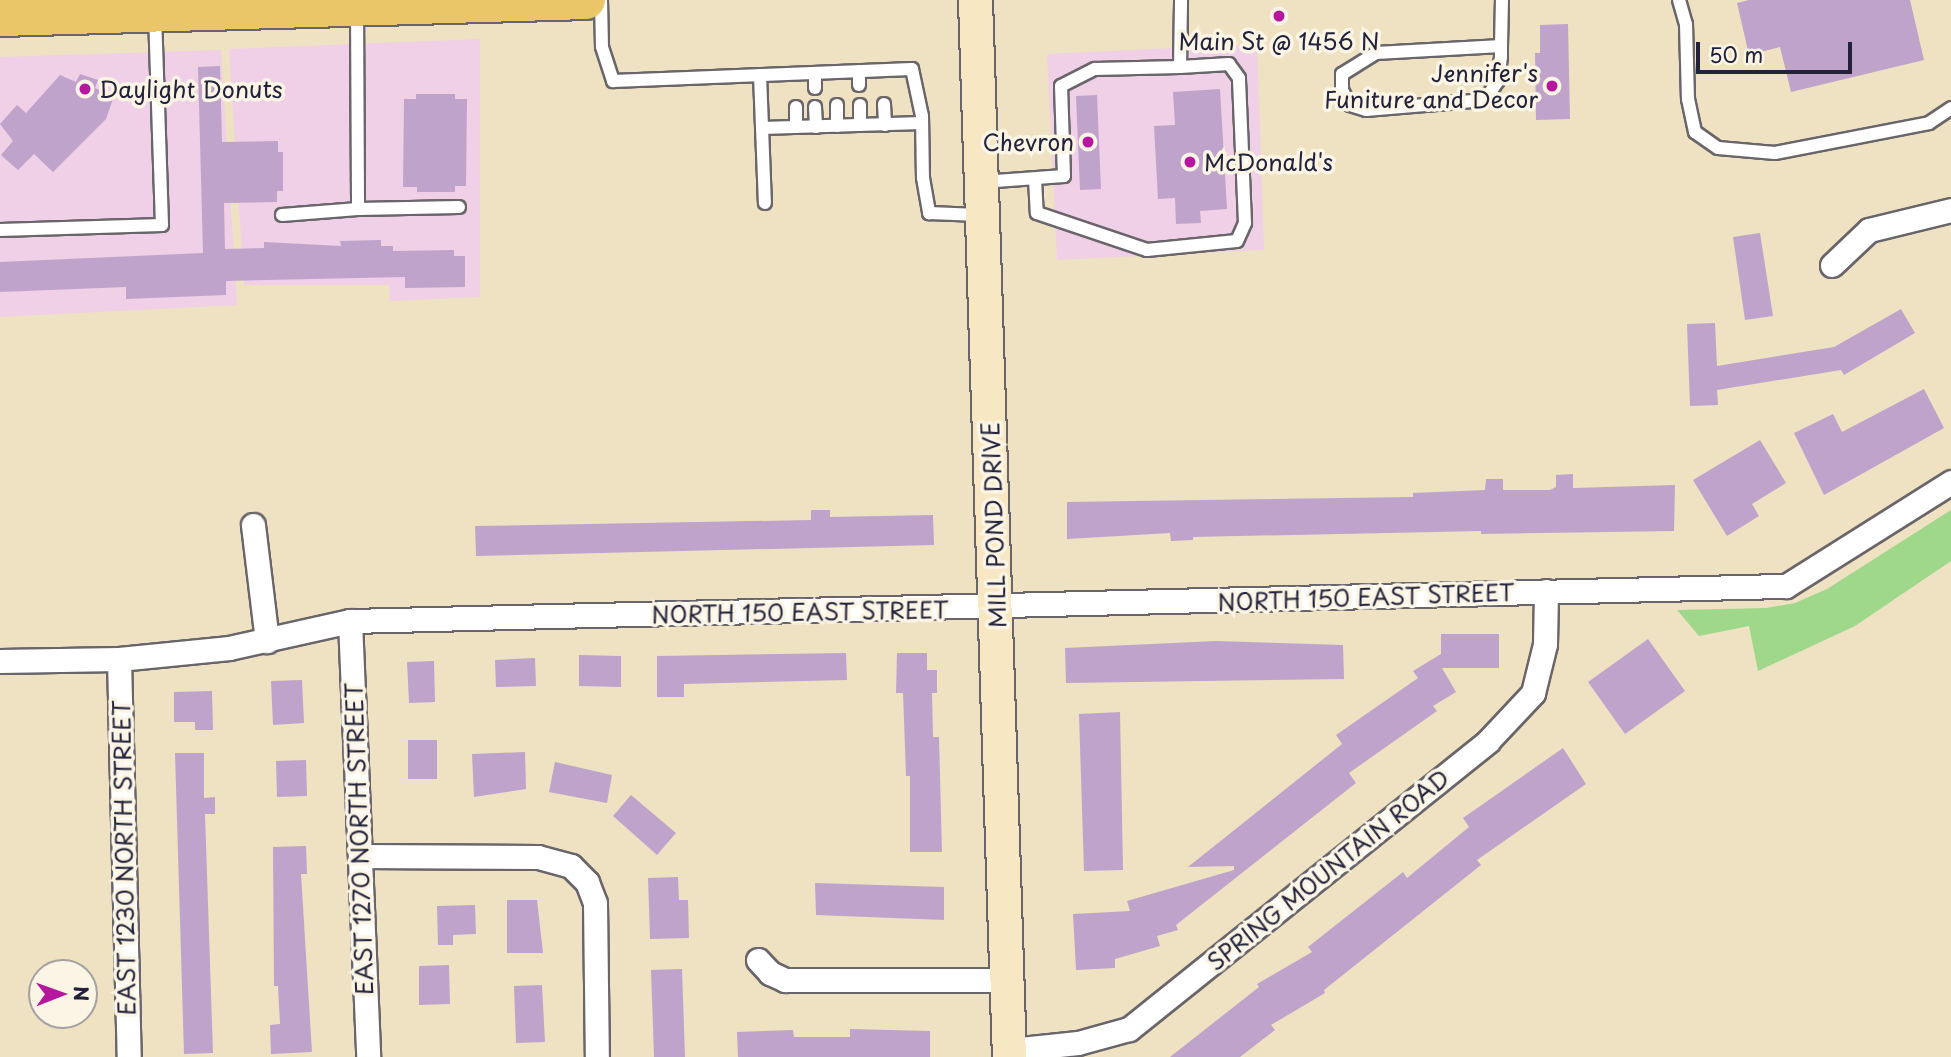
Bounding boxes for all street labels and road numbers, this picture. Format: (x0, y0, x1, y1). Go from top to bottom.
street label: MILL POND DRIVE (977, 420, 1011, 630)
street label: NORTH 150 EAST STREET (1214, 578, 1518, 616)
street label: NORTH 150 EAST STREET (649, 596, 951, 628)
street label: EAST 1270 NORTH STREET (340, 681, 378, 997)
street label: EAST 1230 NORTH STREET (107, 699, 141, 1017)
street label: SPRING MOUNTAIN ROAD (1200, 763, 1456, 977)

